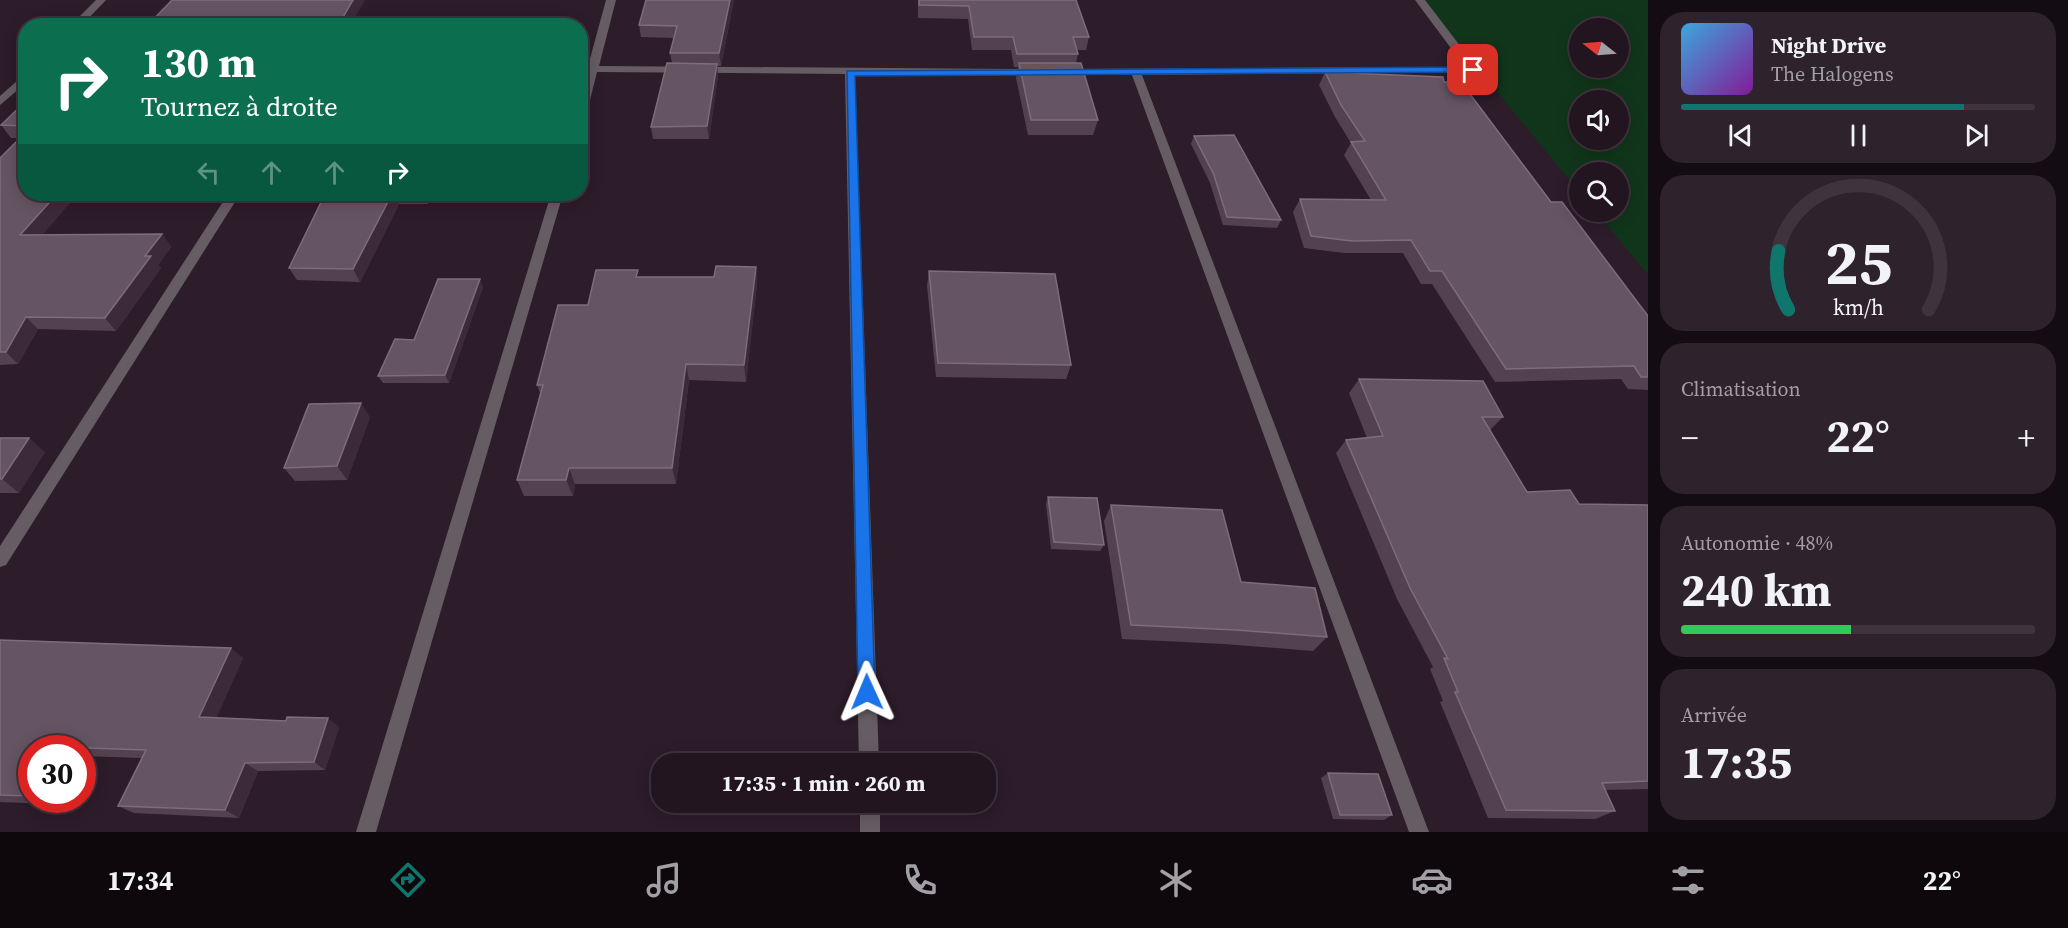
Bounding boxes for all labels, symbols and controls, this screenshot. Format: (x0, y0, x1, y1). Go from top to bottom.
north arrow (1569, 18, 1629, 78)
map controls (1569, 18, 1629, 222)
text: Night Drive (1771, 30, 1886, 60)
text: 130 m (141, 33, 256, 91)
icon: right (42, 42, 120, 120)
pin (1447, 44, 1498, 95)
icon: arrive (1456, 53, 1489, 86)
text: The Halogens (1771, 60, 1894, 88)
text: Tournez à droite (141, 88, 338, 125)
button: sound (1569, 90, 1629, 150)
icon: previous (1724, 119, 1757, 152)
icon: pause (1842, 119, 1875, 152)
icon: next (1960, 119, 1993, 152)
icon: left (192, 156, 225, 189)
icon: ahead (255, 156, 288, 189)
icon: ahead (318, 156, 351, 189)
icon: right (381, 156, 414, 189)
button: search (1569, 162, 1629, 222)
text: 25 (1824, 219, 1892, 305)
text: km/h (1832, 293, 1884, 322)
text: Climatisation (1681, 375, 1801, 403)
text: 22° (1826, 405, 1890, 467)
text: − (1681, 415, 1699, 460)
text: + (2017, 415, 2035, 460)
text: Autonomie · 48% (1681, 529, 1833, 557)
text: 240 km (1681, 559, 1832, 621)
position arrow (835, 660, 899, 724)
text: Arrivée (1681, 701, 1747, 729)
text: 17:35 (1681, 731, 1792, 793)
speed limit sign: 30 (18, 735, 96, 813)
text: 17:35 · 1 min · 260 m (722, 768, 925, 798)
icon: directions (387, 859, 429, 901)
icon: music (643, 859, 685, 901)
icon: phone (899, 859, 941, 901)
icon: climate (1155, 859, 1197, 901)
icon: car (1411, 859, 1453, 901)
icon: filters (1667, 859, 1709, 901)
text: 17:34 (107, 862, 174, 899)
text: 22° (1923, 862, 1961, 899)

